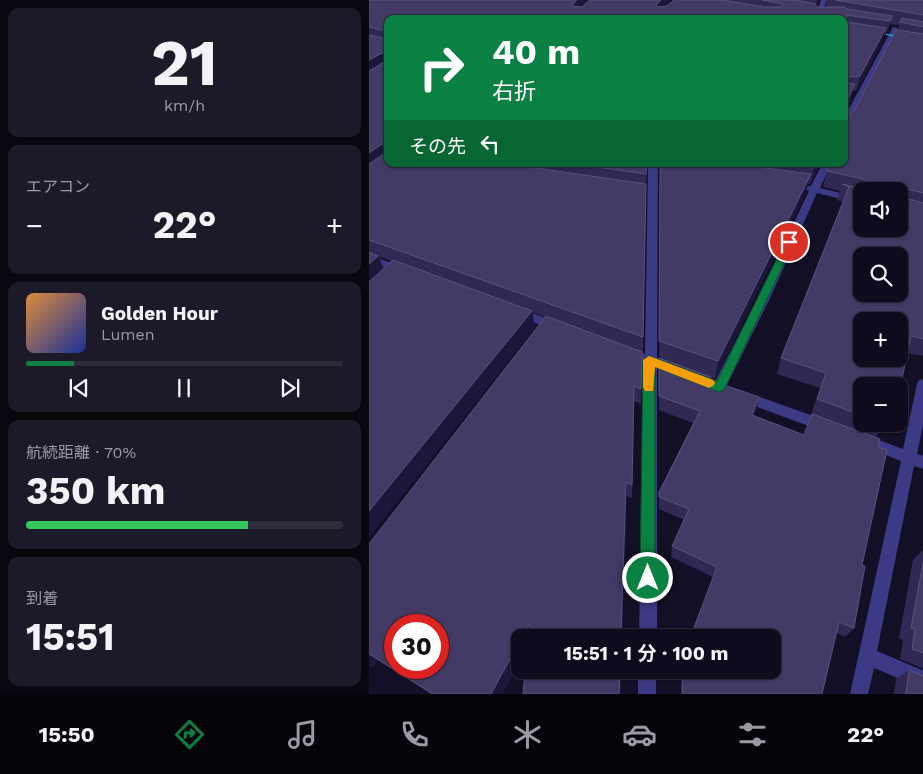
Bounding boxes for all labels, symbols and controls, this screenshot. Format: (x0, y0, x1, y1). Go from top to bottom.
text: 21 (151, 25, 218, 101)
text: 40 m (492, 31, 580, 73)
icon: right (409, 35, 474, 100)
text: 右折 (492, 79, 536, 104)
text: km/h (164, 96, 205, 115)
icon: left (476, 130, 504, 158)
text: その先 (409, 135, 466, 158)
text: エアコン (26, 177, 90, 196)
map controls (853, 182, 908, 432)
button: sound (853, 182, 908, 237)
text: 22° (152, 203, 217, 247)
text: − (26, 209, 43, 242)
text: + (326, 209, 343, 242)
pin (768, 221, 810, 263)
icon: arrive (775, 228, 803, 256)
button: search (853, 247, 908, 302)
text: Golden Hour (101, 302, 218, 325)
button: + (853, 312, 908, 367)
text: Lumen (101, 325, 155, 344)
icon: previous (65, 374, 93, 402)
icon: pause (170, 374, 198, 402)
icon: next (276, 374, 304, 402)
button: − (853, 377, 908, 432)
text: 航続距離 · 70% (26, 443, 136, 462)
text: 350 km (26, 469, 165, 513)
position arrow (621, 551, 673, 603)
text: 到着 (26, 589, 58, 608)
speed limit sign: 30 (384, 614, 449, 679)
text: 15:51 (26, 615, 115, 659)
text: 15:51 · 1 分 · 100 m (564, 642, 728, 665)
icon: directions (172, 717, 207, 752)
icon: music (285, 717, 320, 752)
icon: phone (397, 717, 432, 752)
icon: climate (510, 717, 545, 752)
icon: car (622, 717, 657, 752)
icon: filters (735, 717, 770, 752)
text: 15:50 (39, 722, 95, 747)
text: 22° (847, 722, 884, 747)

